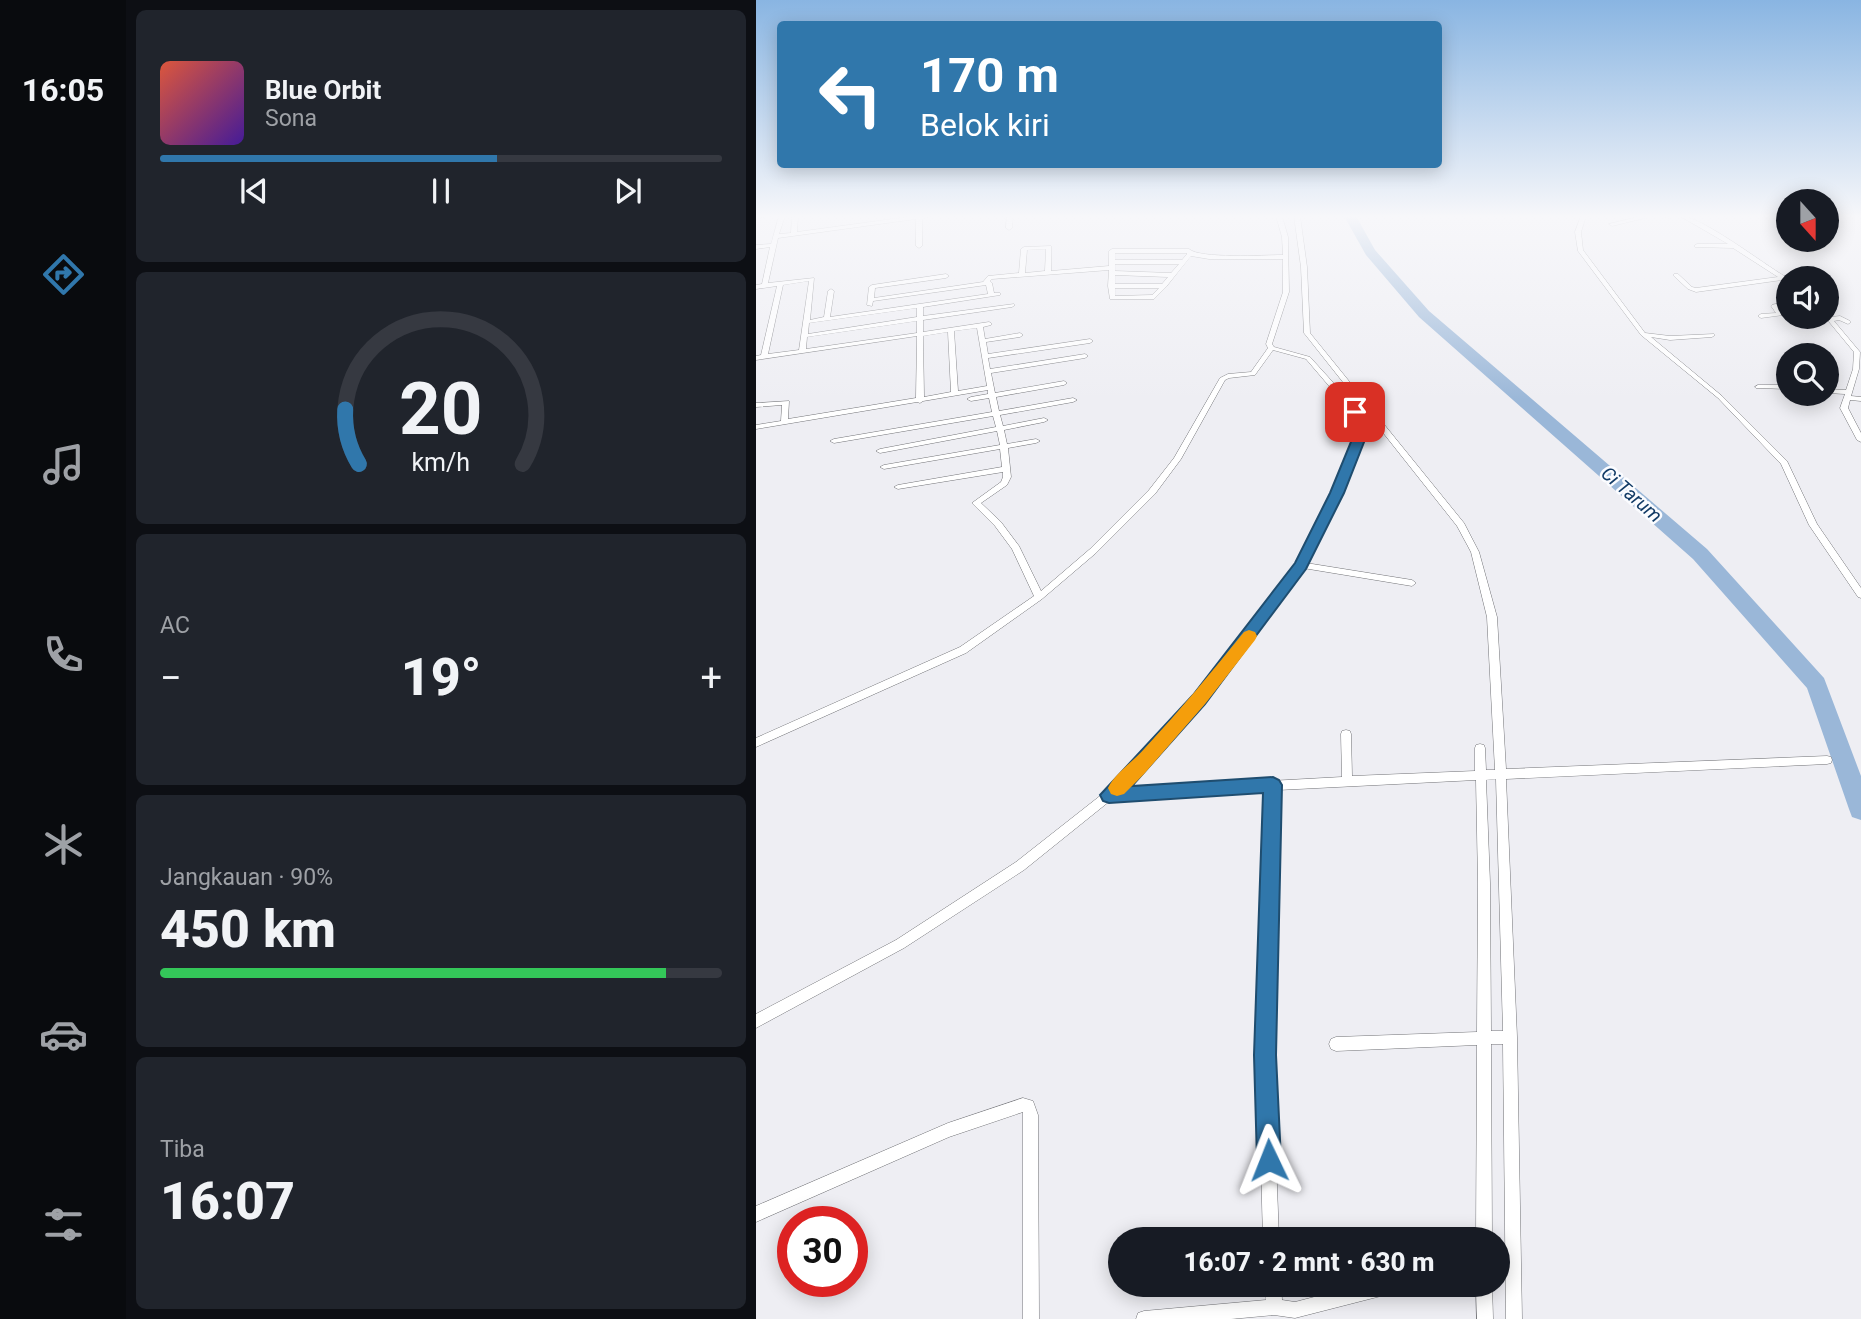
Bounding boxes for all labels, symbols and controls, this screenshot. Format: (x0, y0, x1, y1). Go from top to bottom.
text: 170 m (920, 47, 1059, 104)
icon: left (805, 49, 896, 140)
text: 16:05 (22, 71, 104, 109)
text: Blue Orbit (265, 75, 381, 105)
text: Sona (265, 105, 317, 132)
text: Belok kiri (920, 106, 1050, 144)
icon: previous (235, 172, 273, 210)
icon: pause (422, 172, 460, 210)
icon: next (609, 172, 647, 210)
north arrow (1776, 189, 1839, 252)
map controls (1776, 189, 1839, 406)
icon: directions (39, 250, 88, 299)
button: sound (1776, 266, 1839, 329)
button: search (1776, 343, 1839, 406)
text: 20 (399, 366, 483, 452)
pin (1325, 382, 1385, 442)
icon: arrive (1336, 393, 1374, 431)
icon: music (39, 440, 88, 489)
text: km/h (412, 447, 470, 476)
water label: Ci Tarum (1596, 462, 1667, 527)
text: AC (160, 612, 190, 639)
icon: phone (39, 630, 88, 679)
text: 19° (401, 647, 481, 708)
text: − (160, 656, 182, 700)
text: + (700, 656, 722, 700)
icon: climate (39, 820, 88, 869)
text: Jangkauan · 90% (160, 864, 333, 891)
text: 450 km (160, 899, 336, 960)
icon: car (39, 1010, 88, 1059)
position arrow (1232, 1123, 1306, 1197)
text: Tiba (160, 1136, 205, 1163)
text: 16:07 (160, 1171, 295, 1232)
icon: filters (39, 1200, 88, 1249)
speed limit sign: 30 (777, 1206, 868, 1297)
text: 16:07 · 2 mnt · 630 m (1184, 1247, 1434, 1277)

